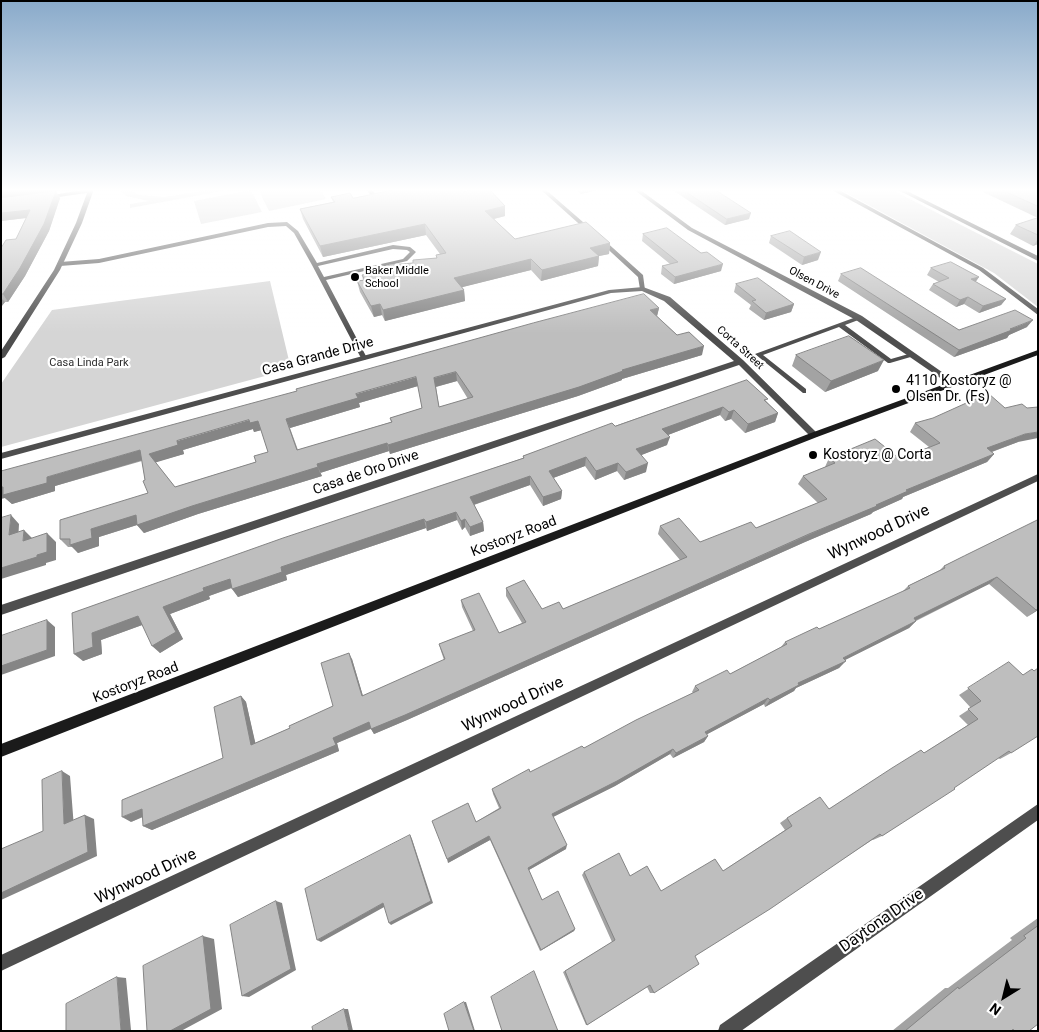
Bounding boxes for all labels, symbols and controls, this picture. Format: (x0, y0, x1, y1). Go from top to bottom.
place label: Baker Middle School (365, 264, 429, 290)
street label: Olsen Drive (787, 264, 841, 302)
marker: Baker Middle School (349, 271, 361, 283)
street label: Corta Street (714, 323, 766, 373)
street label: Casa Grande Drive (260, 334, 376, 380)
park label: Casa Linda Park (49, 356, 129, 370)
place label: 4110 Kostoryz @ Olsen Dr. (Fs) (906, 373, 1012, 406)
marker: 4110 Kostoryz @ Olsen Dr. (Fs) (890, 383, 902, 395)
street label: Casa de Oro Drive (311, 447, 421, 499)
place label: Kostoryz @ Corta (823, 447, 932, 463)
marker: Kostoryz @ Corta (807, 449, 819, 461)
street label: Wynwood Drive (825, 501, 933, 565)
street label: Kostoryz Road (469, 513, 559, 561)
street label: Kostoryz Road (91, 659, 181, 707)
street label: Wynwood Drive (459, 673, 567, 737)
street label: Wynwood Drive (92, 845, 200, 909)
street label: Daytona Drive (836, 885, 928, 957)
north arrow (979, 972, 1029, 1022)
text: N (986, 1000, 1004, 1019)

